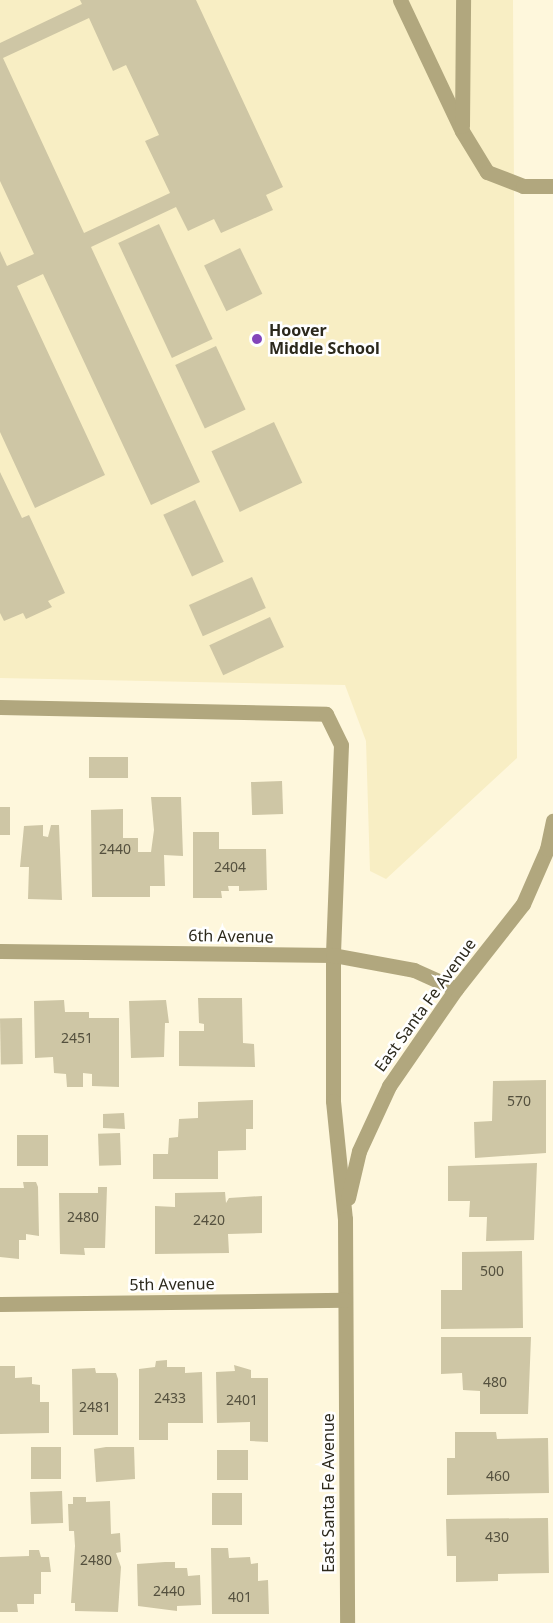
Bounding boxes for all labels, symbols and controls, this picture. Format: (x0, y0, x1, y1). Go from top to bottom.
place label: Hoover Middle School (269, 320, 380, 358)
marker: Hoover Middle School (250, 332, 264, 346)
house number: 2440 (99, 841, 131, 857)
house number: 2404 (214, 859, 246, 875)
street label: 6th Avenue (188, 926, 274, 946)
street label: East Santa Fe Avenue (370, 935, 480, 1075)
house number: 2451 (61, 1030, 93, 1046)
house number: 570 (507, 1093, 531, 1109)
house number: 2480 (67, 1209, 99, 1225)
house number: 2420 (193, 1212, 225, 1228)
house number: 500 (480, 1263, 504, 1279)
street label: 5th Avenue (129, 1274, 215, 1294)
house number: 480 (483, 1374, 507, 1390)
house number: 2433 (154, 1390, 186, 1406)
house number: 2401 (226, 1392, 258, 1408)
house number: 2481 (79, 1399, 111, 1415)
street label: East Santa Fe Avenue (318, 1413, 338, 1573)
house number: 460 (486, 1468, 510, 1484)
house number: 430 (485, 1529, 509, 1545)
house number: 2480 (80, 1552, 112, 1568)
house number: 2440 (153, 1583, 185, 1599)
house number: 401 (228, 1589, 252, 1605)

